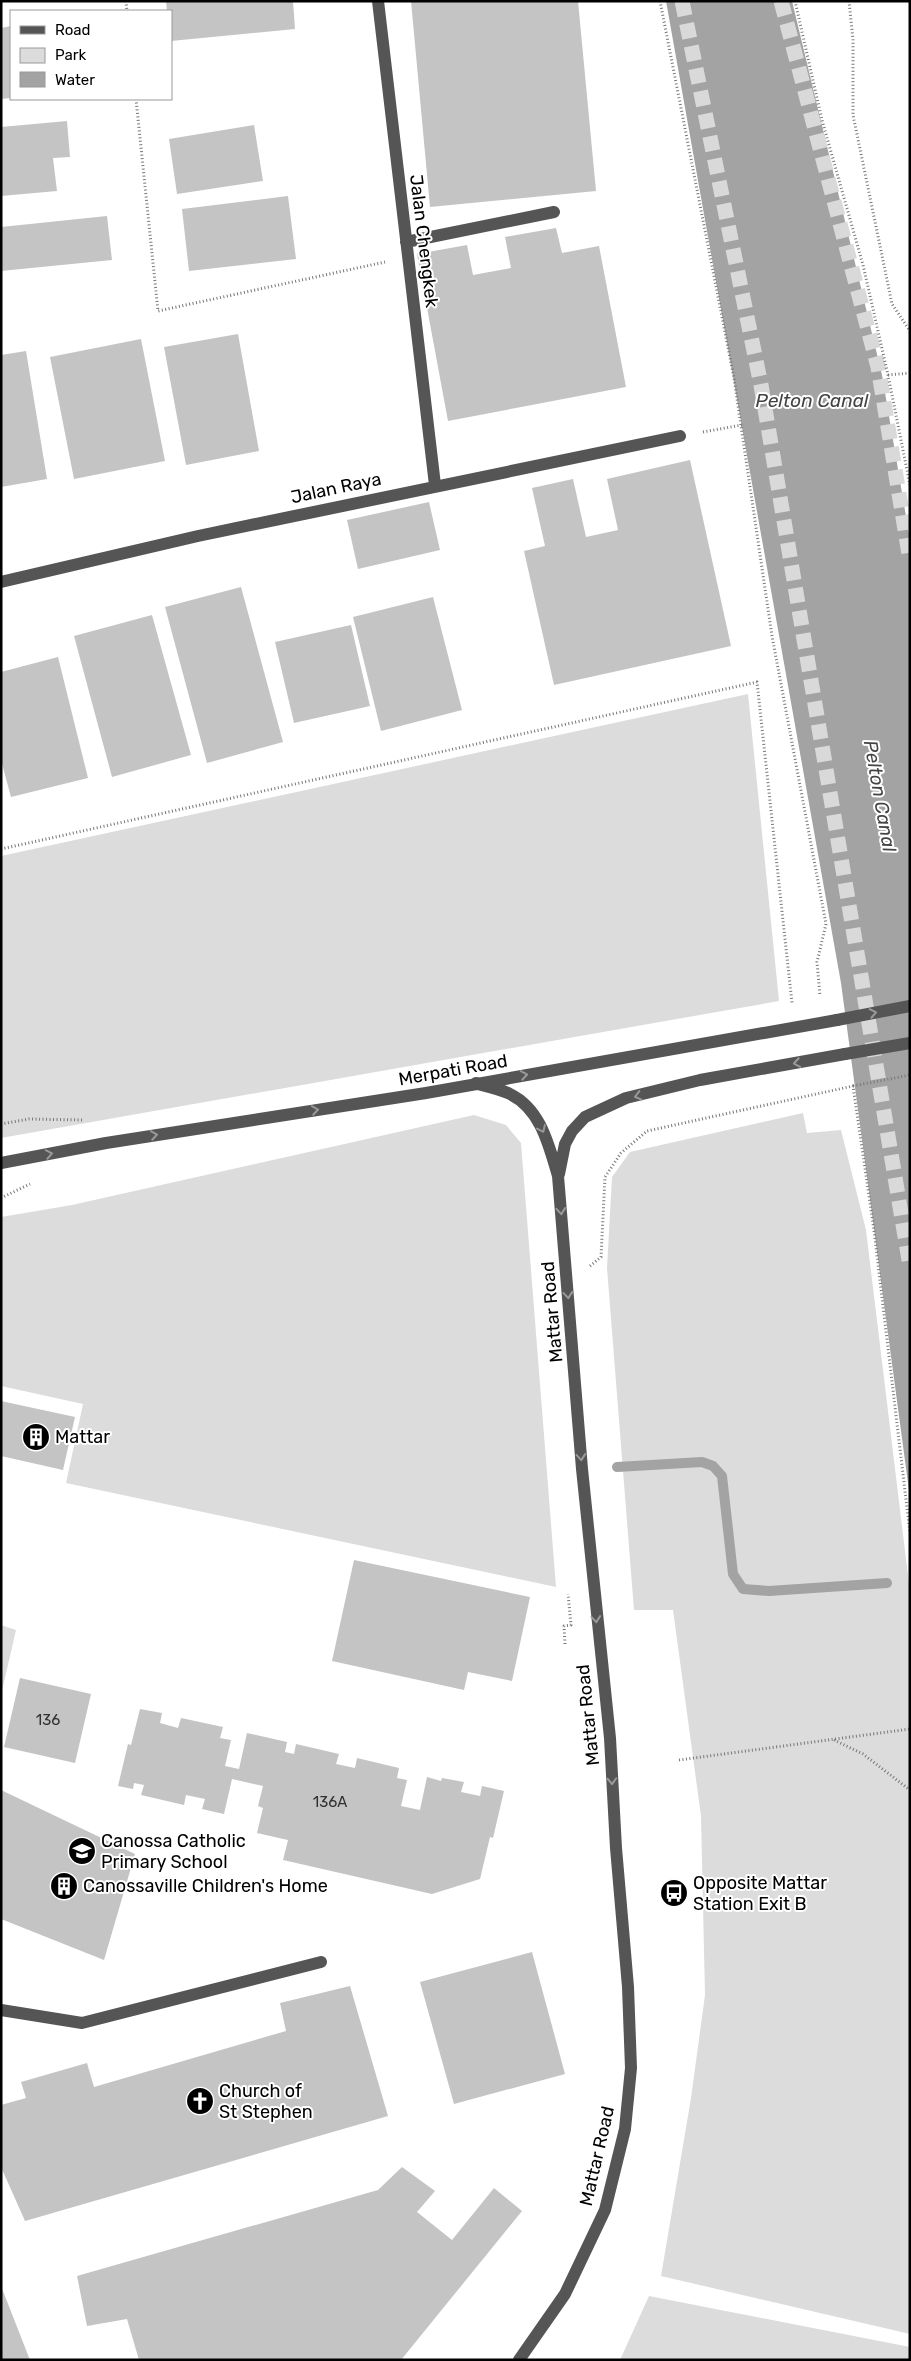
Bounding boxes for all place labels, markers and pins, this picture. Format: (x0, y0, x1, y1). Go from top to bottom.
building icon: Mattar (21, 1422, 51, 1452)
place label: Mattar (55, 1426, 110, 1448)
place label: Canossa Catholic Primary School (101, 1830, 246, 1873)
school or university icon: Canossa Catholic Primary School (67, 1836, 97, 1866)
building icon: Canossaville Children's Home (49, 1871, 79, 1901)
place label: Opposite Mattar Station Exit B (693, 1872, 827, 1915)
place label: Canossaville Children's Home (83, 1875, 328, 1897)
bus stop icon: Opposite Mattar Station Exit B (659, 1878, 689, 1908)
place label: Church of St Stephen (219, 2080, 313, 2123)
church icon: Church of St Stephen (185, 2086, 215, 2116)

